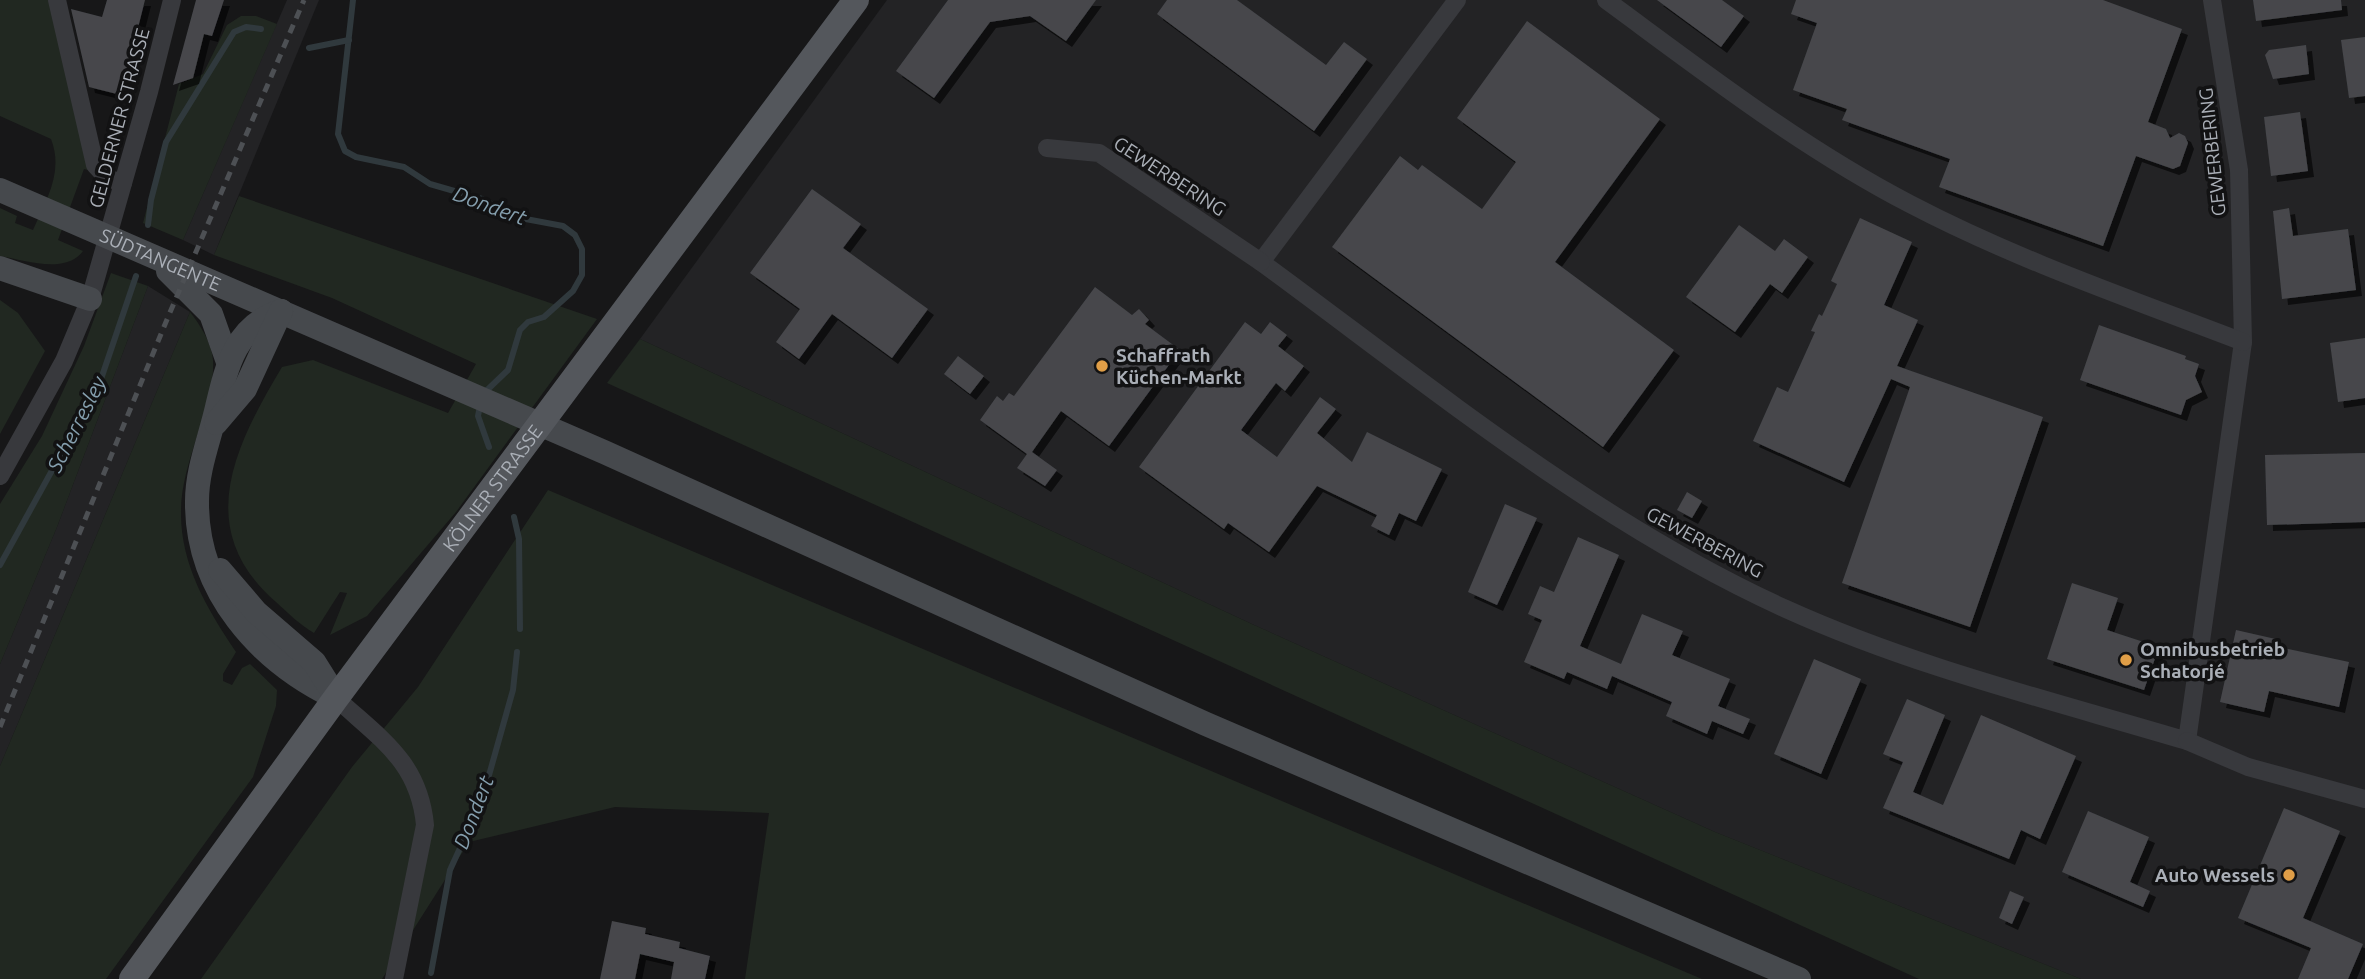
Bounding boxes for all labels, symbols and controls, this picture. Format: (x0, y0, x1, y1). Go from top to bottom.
street label: GELDERNER STRASSE (84, 26, 154, 210)
street label: GEWERBERING (2194, 87, 2230, 217)
street label: GEWERBERING (1110, 132, 1230, 220)
water label: Dondert (450, 181, 531, 230)
street label: SÜDTANGENTE (97, 224, 224, 296)
place label: Schaffrath Küchen-Markt (1116, 344, 1242, 388)
marker: Schaffrath Küchen-Markt (1094, 358, 1110, 374)
water label: Scherresley (41, 371, 111, 477)
street label: KÖLNER STRASSE (438, 421, 547, 556)
street label: GEWERBERING (1643, 502, 1767, 582)
place label: Omnibusbetrieb Schatorjé (2140, 638, 2285, 682)
marker: Omnibusbetrieb Schatorjé (2118, 652, 2134, 668)
water label: Dondert (448, 771, 498, 852)
place label: Auto Wessels (2155, 864, 2275, 886)
marker: Auto Wessels (2281, 867, 2297, 883)

